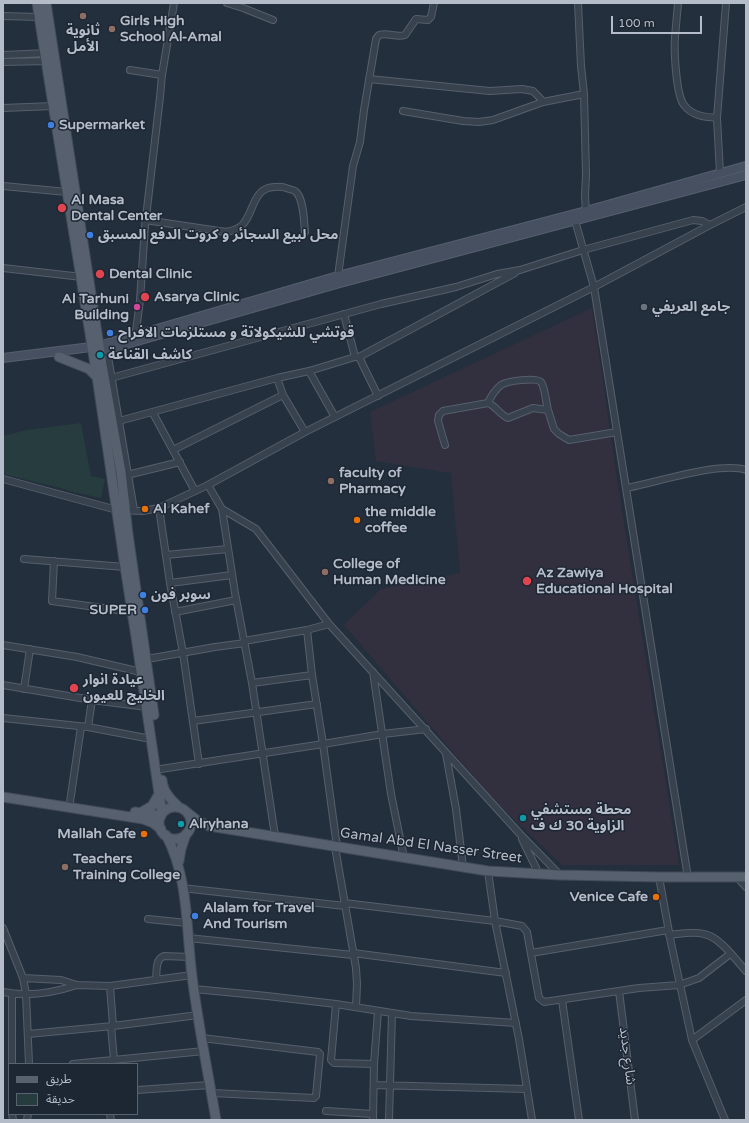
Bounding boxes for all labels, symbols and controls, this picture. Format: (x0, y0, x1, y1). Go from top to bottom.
scale bar (613, 8, 704, 34)
marker: ثانوية الأمل (78, 11, 88, 21)
place label: Girls High School Al-Amal (120, 13, 222, 46)
text: 100 m (618, 16, 655, 30)
place label: ثانوية الأمل (66, 23, 100, 56)
marker: Girls High School Al-Amal (107, 24, 117, 34)
place label: Supermarket (59, 117, 145, 133)
marker: Supermarket (46, 120, 56, 130)
place label: Al Masa Dental Center (71, 192, 162, 224)
marker: Al Masa Dental Center (56, 202, 68, 214)
place label: محل لبيع السجائر و كروت الدفع المسبق (98, 227, 338, 243)
marker: محل لبيع السجائر و كروت الدفع المسبق (85, 230, 95, 240)
place label: Dental Clinic (109, 266, 192, 282)
marker: Dental Clinic (94, 268, 106, 280)
place label: Asarya Clinic (154, 289, 240, 305)
place label: Al Tarhuni Building (62, 291, 129, 324)
marker: Asarya Clinic (139, 291, 151, 303)
place label: جامع العريفي (652, 299, 730, 315)
marker: Al Tarhuni Building (132, 302, 142, 312)
marker: جامع العريفي (639, 302, 649, 312)
place label: قوتشي للشيكولاتة و مستلزمات الافراح (118, 325, 354, 341)
marker: قوتشي للشيكولاتة و مستلزمات الافراح (105, 328, 115, 338)
place label: كاشف القناعة (108, 347, 192, 363)
marker: كاشف القناعة (95, 350, 105, 360)
place label: faculty of Pharmacy (339, 465, 406, 498)
marker: faculty of Pharmacy (326, 476, 336, 486)
place label: Al Kahef (153, 501, 210, 517)
marker: Al Kahef (140, 504, 150, 514)
place label: the middle coffee (365, 504, 436, 536)
marker: the middle coffee (352, 515, 362, 525)
place label: College of Human Medicine (333, 556, 446, 588)
place label: Az Zawiya Educational Hospital (536, 565, 673, 598)
marker: College of Human Medicine (320, 567, 330, 577)
marker: Az Zawiya Educational Hospital (521, 575, 533, 587)
place label: سوبر فون (151, 587, 211, 603)
marker: سوبر فون (138, 590, 148, 600)
place label: SUPER (89, 602, 137, 618)
marker: SUPER (140, 605, 150, 615)
place label: عيادة انوار الخليج للعيون (83, 672, 165, 704)
marker: عيادة انوار الخليج للعيون (68, 682, 80, 694)
place label: محطة مستشفي الزاوية 30 ك ف (531, 802, 631, 834)
marker: محطة مستشفي الزاوية 30 ك ف (518, 813, 528, 823)
place label: Alryhana (189, 816, 249, 832)
marker: Alryhana (176, 819, 186, 829)
street label: Gamal Abd El Nasser Street (339, 825, 523, 867)
place label: Mallah Cafe (57, 826, 136, 842)
marker: Mallah Cafe (139, 829, 149, 839)
place label: Teachers Training College (73, 851, 180, 884)
marker: Teachers Training College (60, 862, 70, 872)
place label: Venice Cafe (570, 889, 648, 905)
marker: Venice Cafe (651, 892, 661, 902)
place label: Alalam for Travel And Tourism (203, 900, 315, 932)
marker: Alalam for Travel And Tourism (190, 911, 200, 921)
street label: شارع جديد (615, 1026, 639, 1086)
legend (8, 1063, 138, 1115)
text: طريق (46, 1072, 72, 1086)
text: حديقة (46, 1092, 75, 1106)

